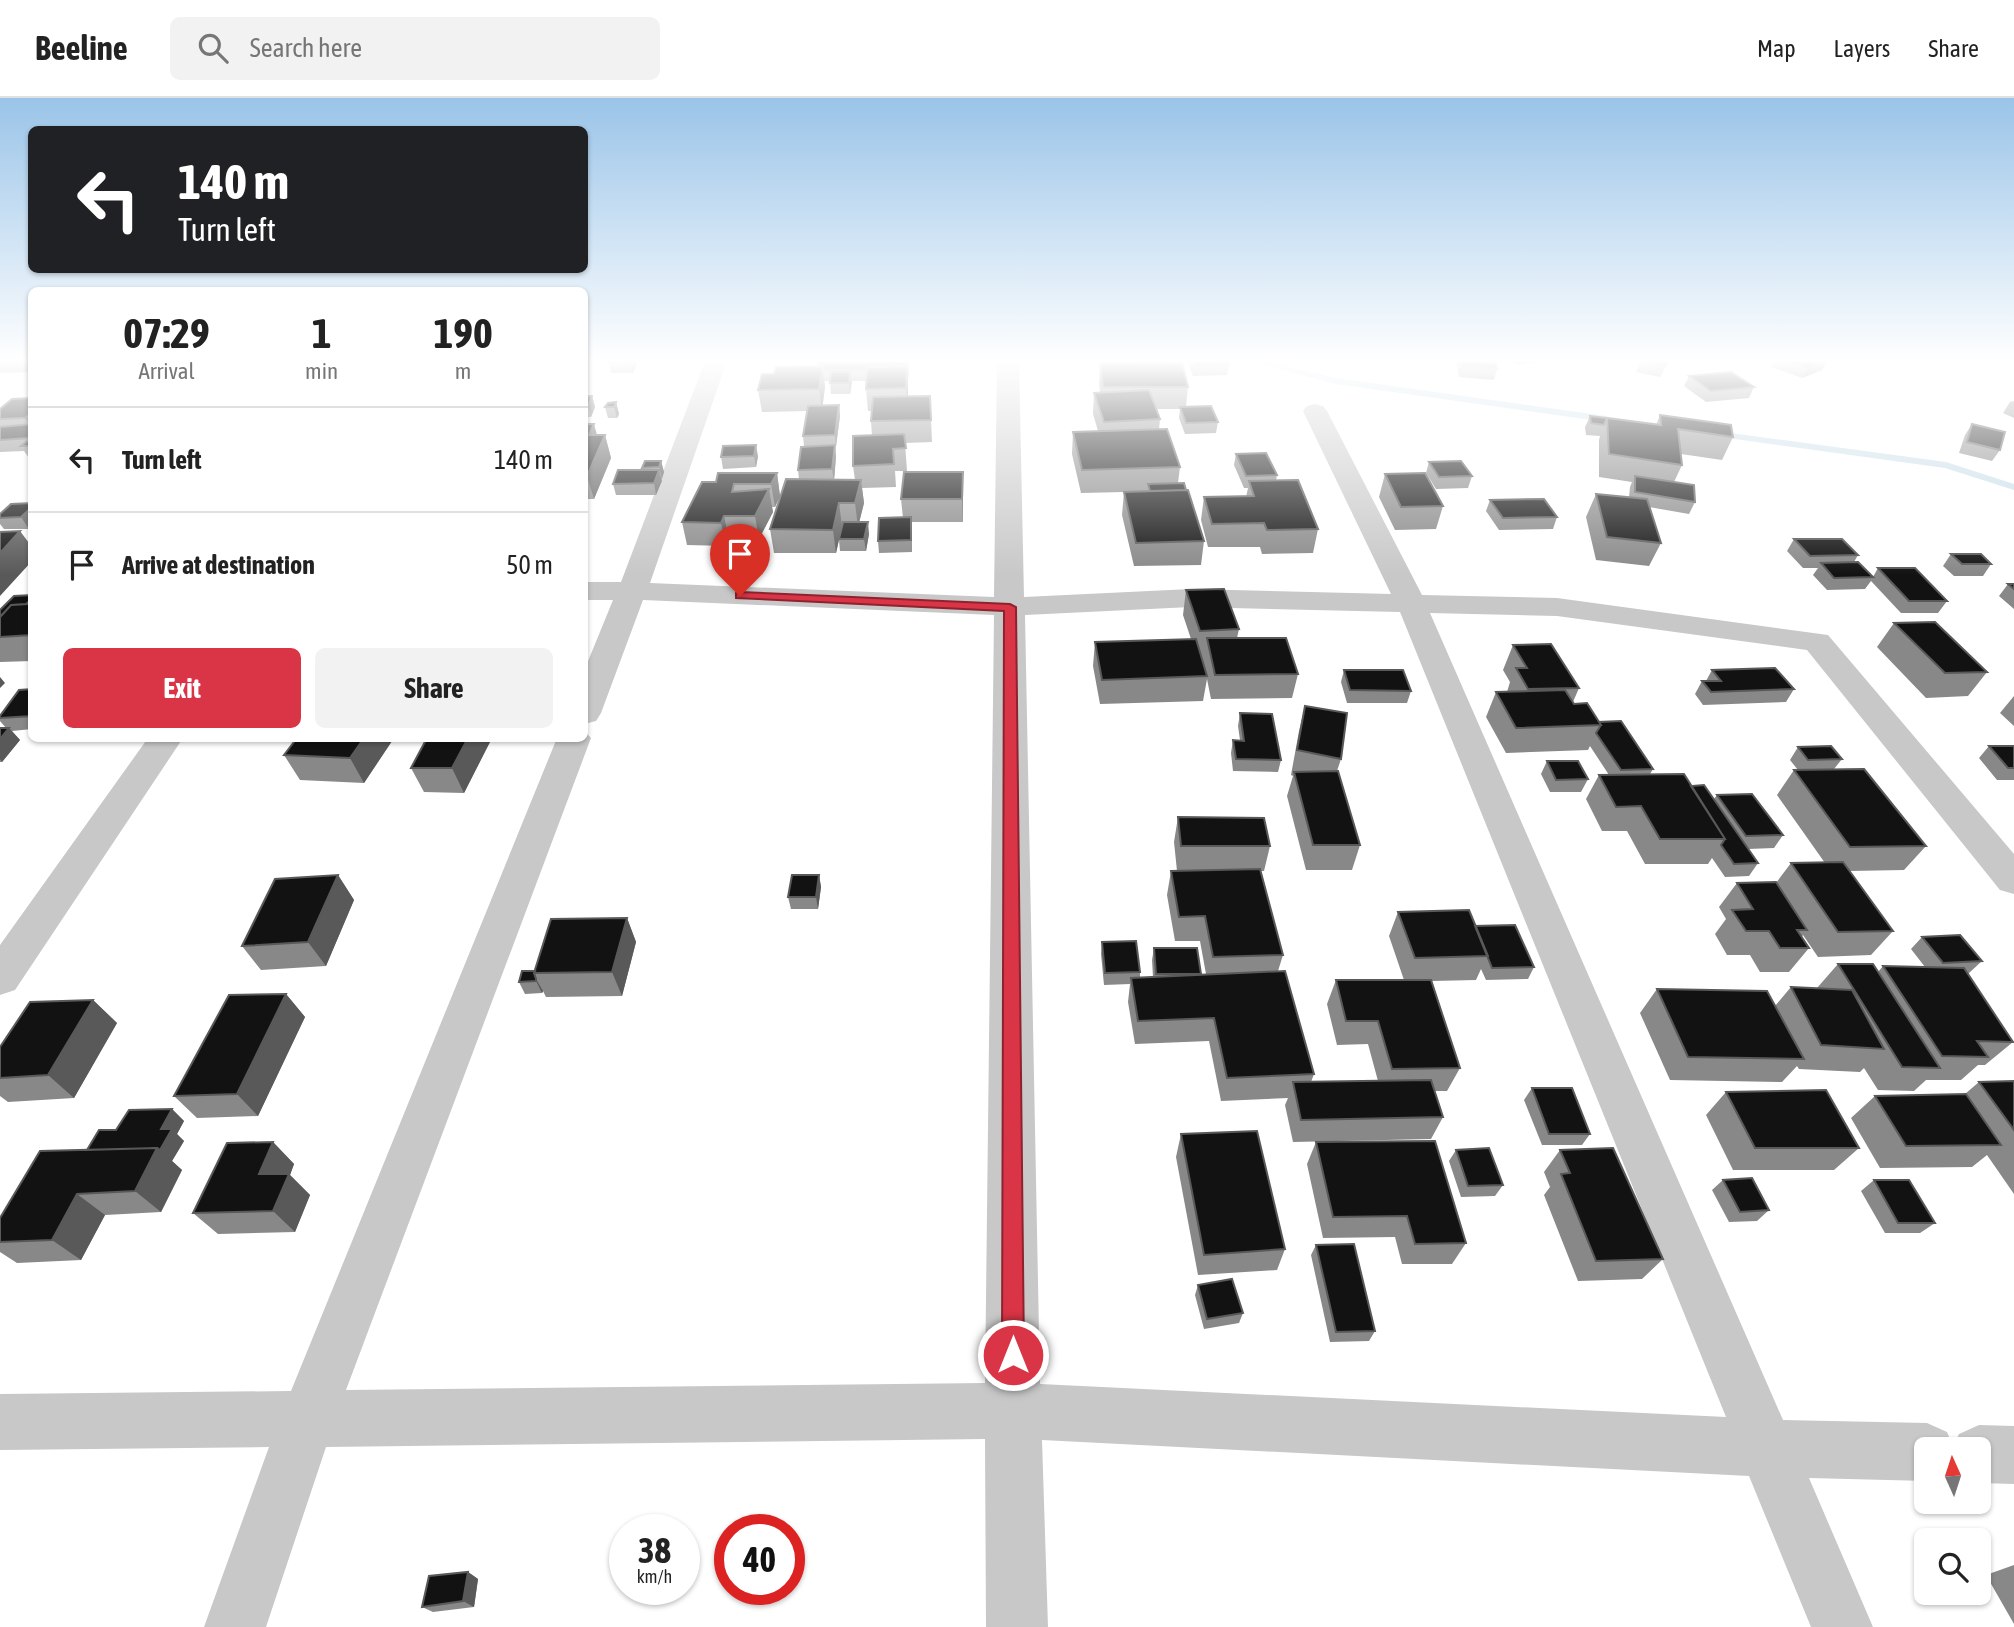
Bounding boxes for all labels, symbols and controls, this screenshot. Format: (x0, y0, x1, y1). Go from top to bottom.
search box (170, 17, 660, 80)
text: Beeline (35, 29, 128, 67)
icon: search (194, 29, 232, 67)
text: Search here (250, 33, 362, 63)
text: Map (1757, 35, 1796, 62)
text: Layers (1834, 35, 1890, 62)
text: Share (1928, 35, 1979, 62)
text: 140 m (178, 153, 289, 209)
icon: left (63, 154, 154, 245)
text: Turn left (178, 211, 276, 248)
text: 07:29 (123, 309, 210, 357)
text: 1 (312, 309, 331, 357)
text: 190 (433, 309, 493, 357)
text: Arrival (138, 358, 195, 384)
text: min (305, 358, 338, 384)
text: m (455, 358, 471, 384)
icon: left (63, 441, 101, 479)
text: Turn left (122, 445, 202, 475)
text: 140 m (494, 445, 553, 475)
pin (710, 524, 770, 596)
icon: arrive (721, 535, 759, 573)
icon: arrive (63, 546, 101, 584)
text: Arrive at destination (122, 550, 315, 580)
text: 50 m (506, 550, 553, 580)
button: Exit (63, 648, 301, 728)
button: Share (315, 648, 553, 728)
position arrow (976, 1318, 1050, 1392)
north arrow (1914, 1437, 1992, 1514)
map controls (1914, 1437, 1991, 1605)
speed limit sign: 40 (714, 1514, 805, 1605)
button: search (1914, 1528, 1991, 1605)
text: 38 (638, 1530, 671, 1570)
text: km/h (637, 1566, 672, 1587)

